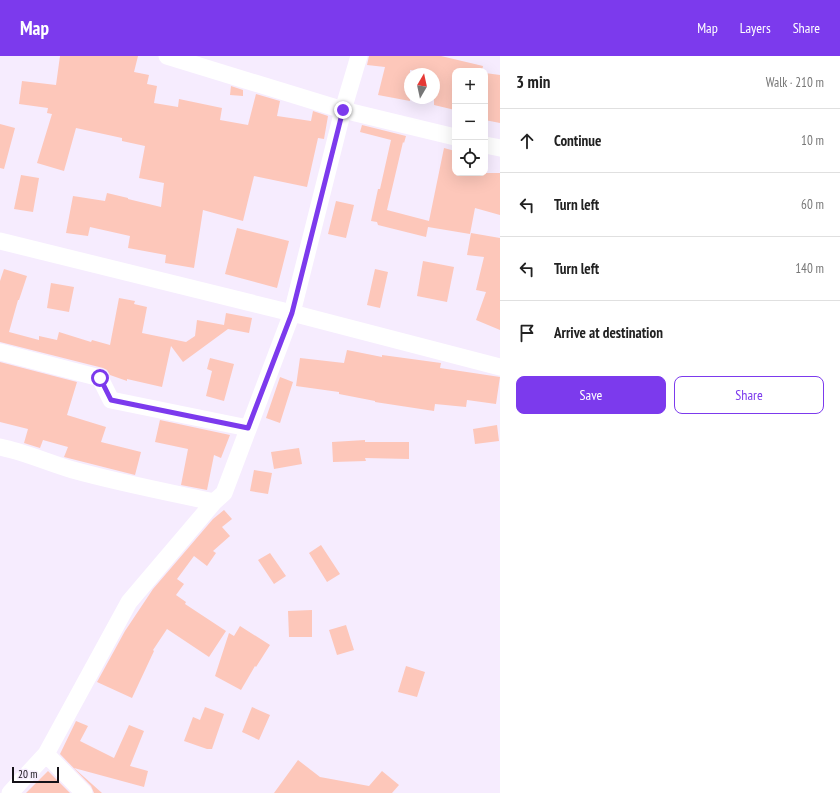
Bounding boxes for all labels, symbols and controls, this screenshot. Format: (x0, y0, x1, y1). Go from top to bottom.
text: Map (20, 16, 49, 40)
text: Map (697, 19, 718, 37)
text: Layers (740, 19, 771, 37)
text: Share (793, 19, 820, 37)
north arrow (404, 68, 440, 104)
map controls (452, 68, 488, 176)
button: + (452, 68, 488, 104)
text: 3 min (516, 71, 550, 93)
text: Walk · 210 m (766, 74, 824, 91)
route end (334, 101, 352, 119)
button: − (452, 104, 488, 140)
icon: ahead (516, 130, 538, 152)
text: Continue (554, 131, 601, 150)
text: 10 m (801, 132, 824, 149)
button: locate (452, 140, 488, 176)
icon: left (516, 194, 538, 216)
text: Turn left (554, 195, 599, 214)
text: 60 m (801, 196, 824, 213)
icon: left (516, 258, 538, 280)
text: Turn left (554, 259, 599, 278)
text: 140 m (795, 260, 824, 277)
icon: arrive (516, 322, 538, 344)
text: Arrive at destination (554, 323, 663, 342)
route start (91, 369, 109, 387)
button: Save (516, 376, 666, 414)
button: Share (674, 376, 824, 414)
scale bar (12, 765, 59, 784)
text: 20 m (18, 767, 37, 781)

